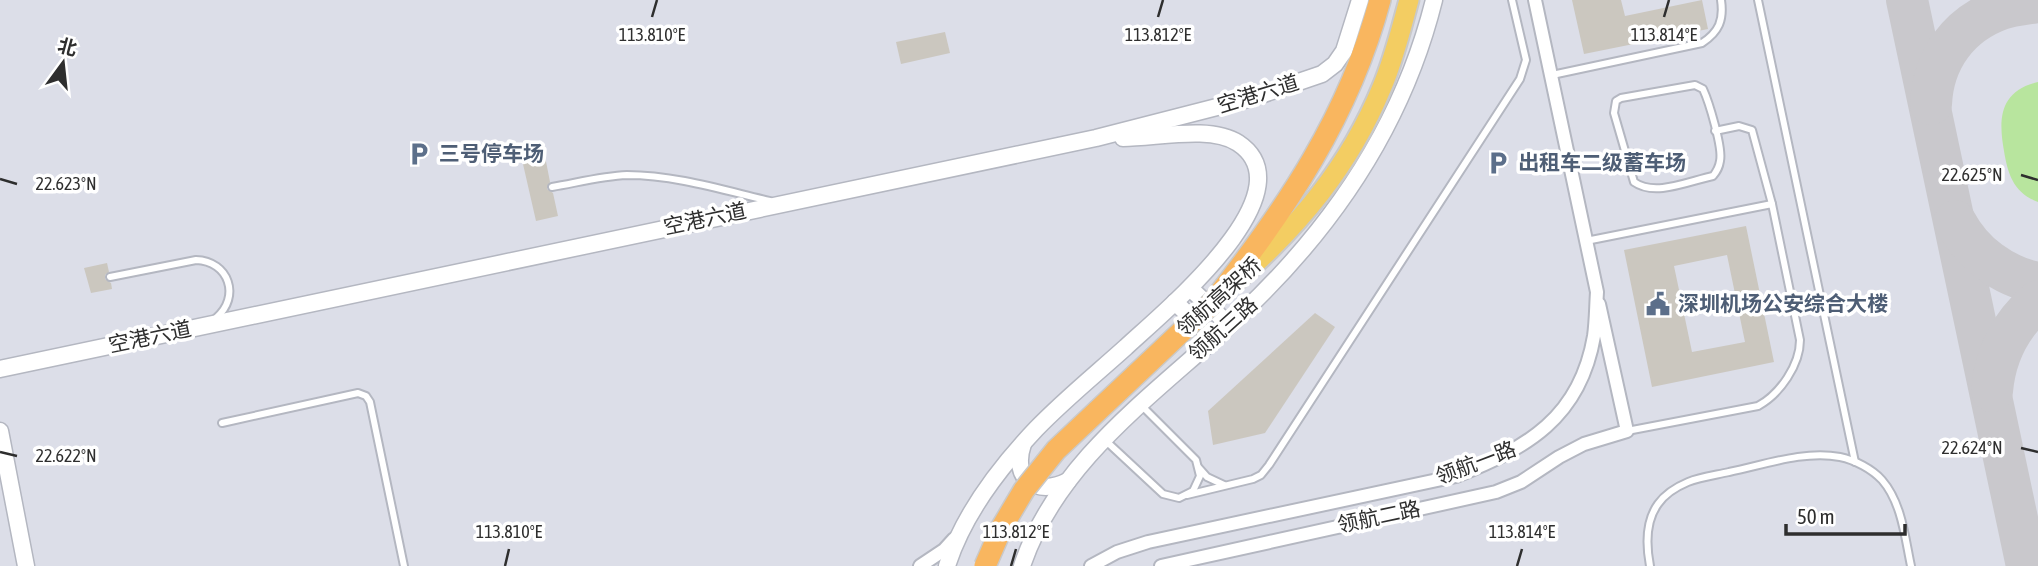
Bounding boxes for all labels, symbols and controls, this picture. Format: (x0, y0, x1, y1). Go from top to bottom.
text: 113.810°E (619, 24, 686, 45)
text: 113.812°E (1125, 24, 1192, 45)
text: 113.814°E (1631, 24, 1698, 45)
north arrow (28, 28, 98, 98)
text: 北 (55, 33, 79, 60)
street label: 空港六道 (1214, 69, 1301, 117)
parking icon: 三号停车场 (405, 140, 433, 168)
place label: 三号停车场 (439, 141, 544, 165)
parking icon: 出租车二级蓄车场 (1484, 149, 1512, 177)
place label: 出租车二级蓄车场 (1518, 150, 1686, 174)
text: 22.625°N (1941, 164, 2003, 185)
text: 22.623°N (35, 173, 97, 194)
street label: 空港六道 (661, 198, 748, 238)
street label: 领航高架桥 (1171, 252, 1265, 340)
public building icon: 深圳机场公安综合大楼 (1644, 290, 1672, 318)
street label: 领航三路 (1183, 291, 1262, 365)
place label: 深圳机场公安综合大楼 (1678, 291, 1888, 315)
street label: 空港六道 (106, 316, 193, 356)
street label: 领航一路 (1432, 436, 1519, 488)
text: 22.624°N (1941, 437, 2003, 458)
text: 22.622°N (35, 445, 97, 466)
scale bar (1786, 492, 1905, 536)
street label: 领航二路 (1335, 496, 1422, 536)
text: 50 m (1797, 504, 1835, 528)
text: 113.810°E (476, 521, 543, 542)
text: 113.812°E (983, 521, 1050, 542)
text: 113.814°E (1489, 521, 1556, 542)

